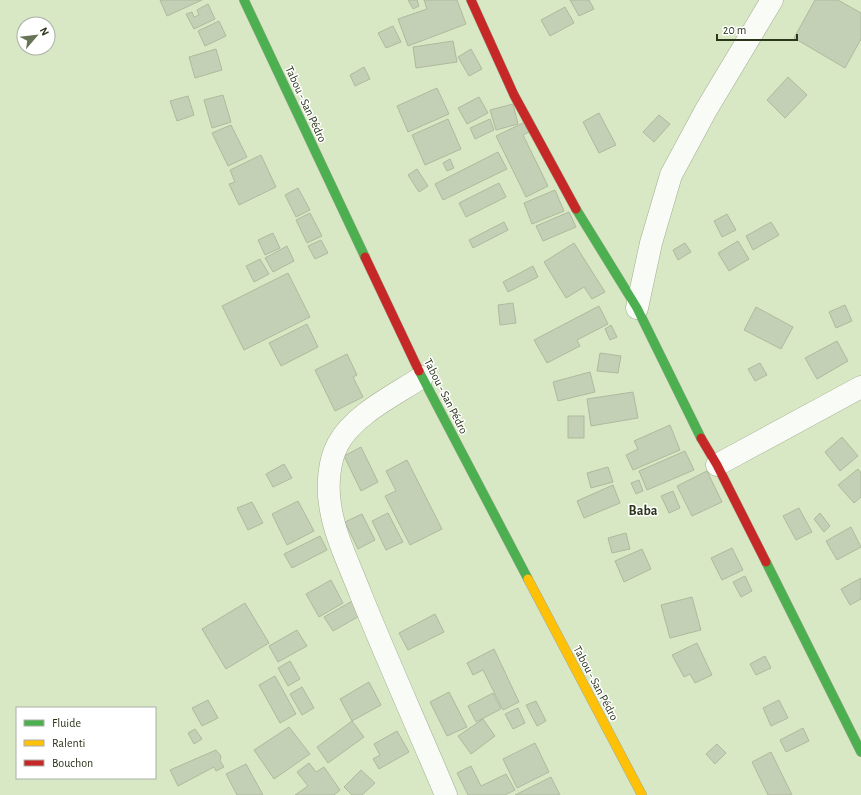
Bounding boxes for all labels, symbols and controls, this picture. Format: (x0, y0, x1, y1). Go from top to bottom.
north arrow (16, 16, 56, 56)
scale bar (717, 16, 797, 42)
text: 20 m (723, 24, 746, 36)
text: N (38, 26, 51, 38)
street label: Tabou - San Pédro (283, 64, 329, 144)
street label: Tabou - San Pédro (422, 356, 470, 436)
district label: Baba (629, 504, 658, 518)
street label: Tabou - San Pédro (571, 644, 621, 722)
legend (16, 707, 156, 779)
text: Fluide (52, 717, 81, 729)
text: Ralenti (52, 737, 85, 749)
text: Bouchon (52, 757, 93, 769)

